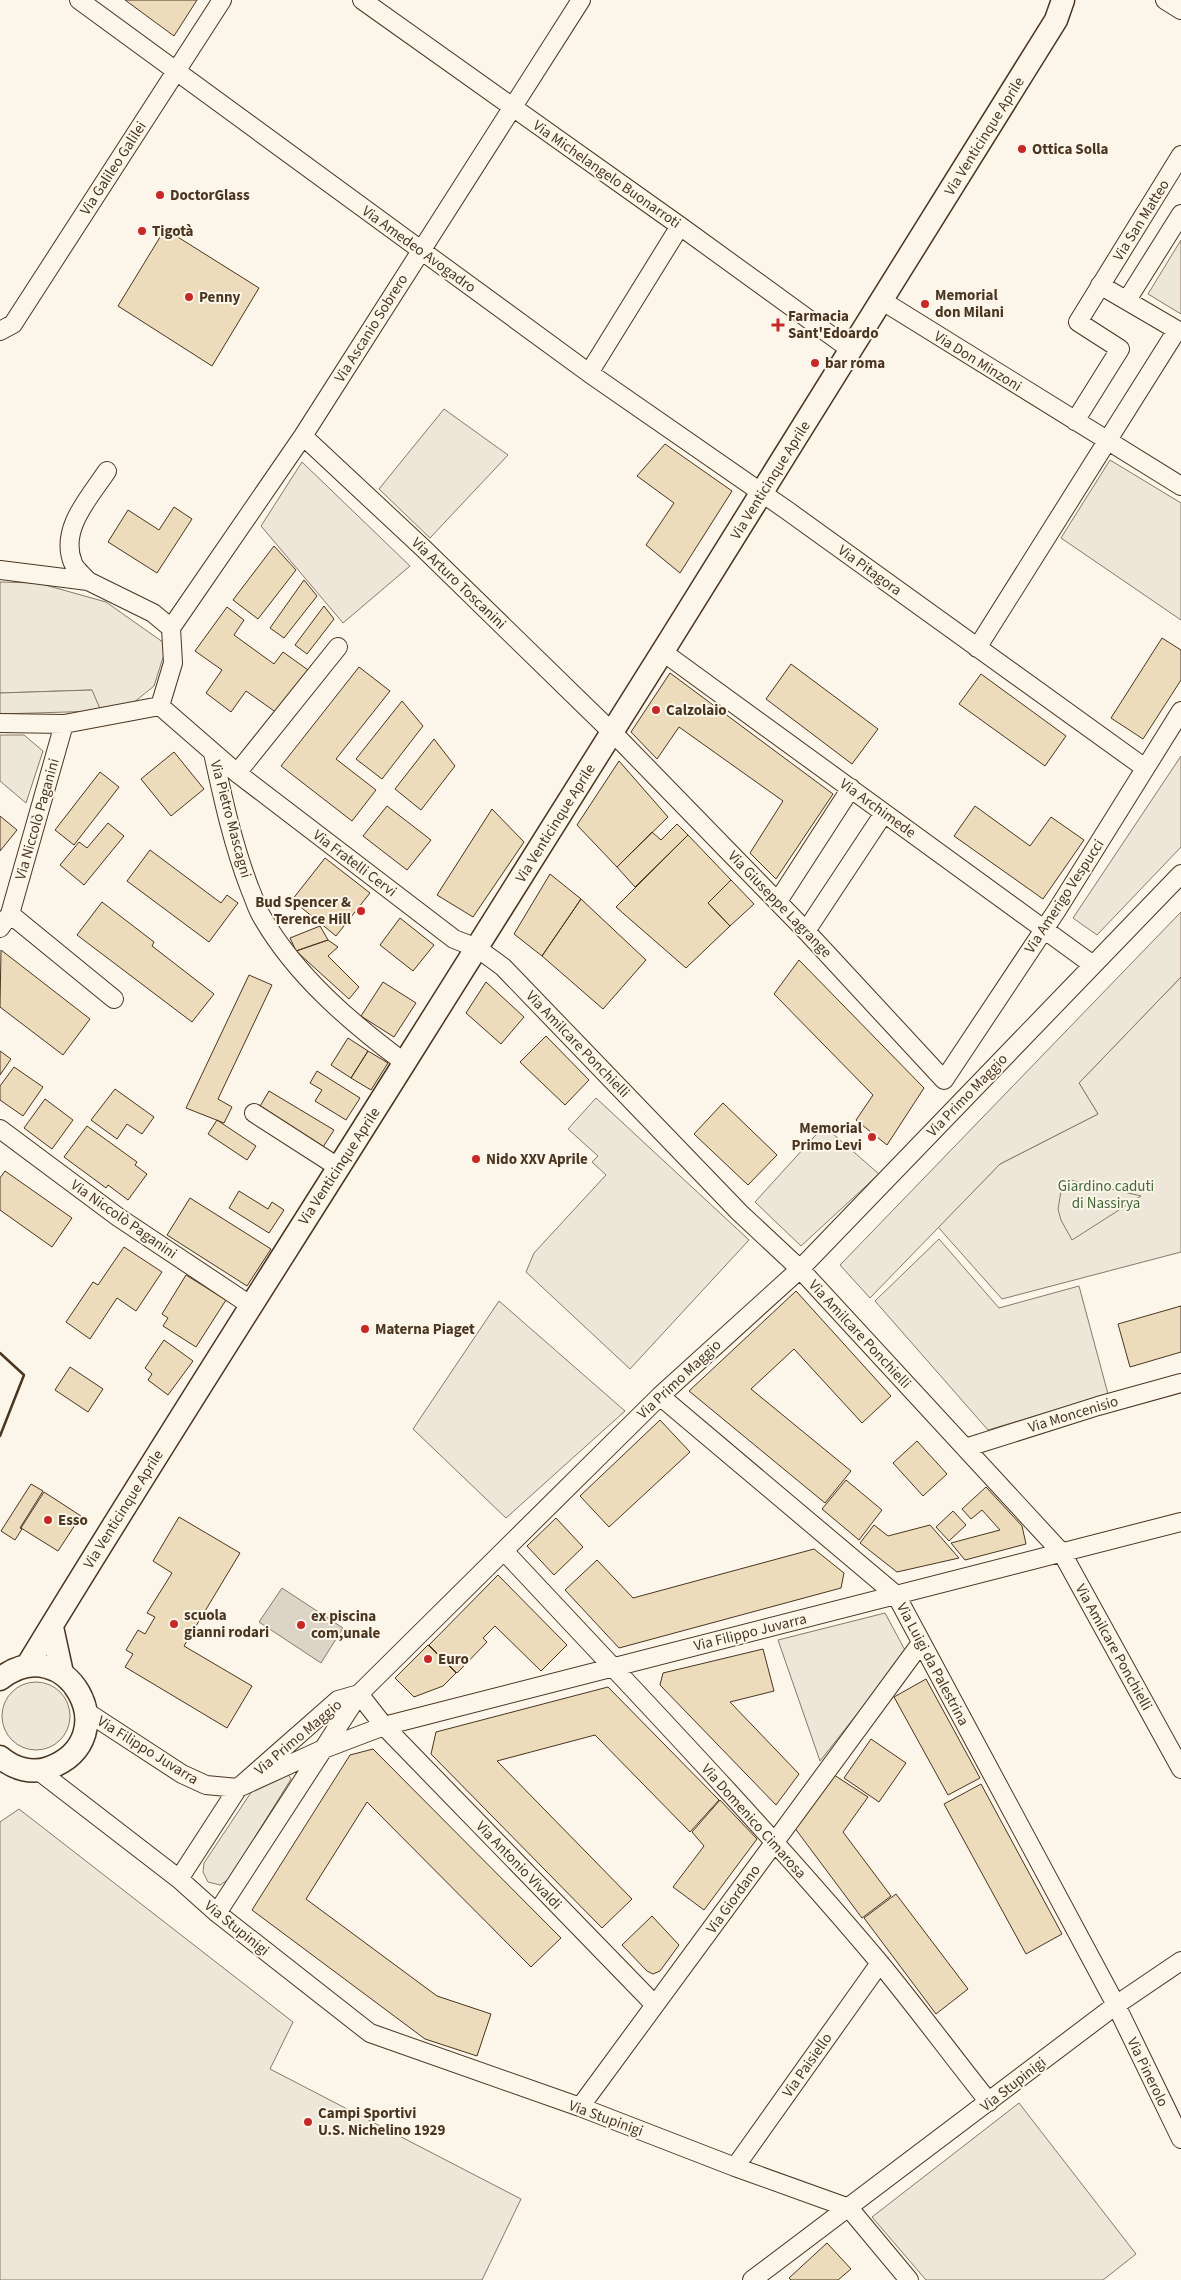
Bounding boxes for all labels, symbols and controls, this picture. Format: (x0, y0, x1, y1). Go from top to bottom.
street label: Via Venticinque Aprile (939, 73, 1029, 200)
street label: Via Michelangelo Buonarroti (529, 115, 685, 234)
street label: Via Galileo Galilei (75, 117, 152, 219)
place label: Ottica Solla (1032, 139, 1109, 160)
marker: Ottica Solla (1016, 143, 1028, 155)
street label: Via San Matteo (1108, 176, 1175, 265)
place label: DoctorGlass (170, 185, 250, 206)
marker: DoctorGlass (154, 189, 166, 201)
street label: Via Amedeo Avogadro (357, 201, 480, 298)
place label: Tigotà (152, 221, 194, 242)
marker: Tigotà (136, 225, 148, 237)
street label: Via Ascanio Sobrero (330, 270, 413, 386)
place label: Memorial don Milani (935, 285, 1004, 323)
place label: Penny (199, 287, 241, 308)
marker: Penny (183, 291, 195, 303)
marker: Memorial don Milani (919, 298, 931, 310)
place label: Farmacia Sant'Edoardo (788, 306, 879, 344)
marker: Farmacia Sant'Edoardo (772, 319, 784, 331)
street label: Via Don Minzoni (930, 326, 1026, 397)
place label: bar roma (825, 353, 885, 374)
marker: bar roma (809, 357, 821, 369)
street label: Via Venticinque Aprile (725, 417, 815, 544)
street label: Via Arturo Toscanini (407, 533, 511, 634)
street label: Via Pitagora (833, 540, 906, 601)
place label: Calzolaio (666, 700, 727, 721)
marker: Calzolaio (650, 704, 662, 716)
street label: Via Niccolò Paganini (10, 756, 65, 882)
street label: Via Pietro Mascagni (205, 758, 256, 880)
street label: Via Venticinque Aprile (510, 760, 600, 887)
street label: Via Archimede (835, 774, 920, 843)
street label: Via Fratelli Cervi (308, 825, 401, 902)
street label: Via Amerigo Vespucci (1020, 835, 1109, 957)
street label: Via Giuseppe Lagrange (723, 846, 836, 963)
place label: Bud Spencer & Terence Hill (255, 892, 352, 930)
marker: Bud Spencer & Terence Hill (355, 905, 367, 917)
street label: Via Amilcare Ponchielli (521, 986, 634, 1103)
street label: Via Primo Maggio (922, 1049, 1013, 1142)
street label: Via Venticinque Aprile (294, 1103, 385, 1229)
place label: Memorial Primo Levi (792, 1118, 863, 1156)
marker: Memorial Primo Levi (866, 1131, 878, 1143)
place label: Nido XXV Aprile (486, 1149, 588, 1170)
marker: Nido XXV Aprile (470, 1153, 482, 1165)
street label: Via Niccolò Paganini (66, 1175, 181, 1264)
park label: Giardino caduti di Nassirya (1058, 1176, 1154, 1214)
street label: Via Amilcare Ponchielli (804, 1275, 916, 1393)
place label: Materna Piaget (375, 1319, 475, 1340)
marker: Materna Piaget (359, 1323, 371, 1335)
street label: Via Primo Maggio (633, 1335, 726, 1424)
street label: Via Moncenisio (1026, 1391, 1121, 1438)
street label: Via Venticinque Aprile (78, 1446, 168, 1573)
place label: Esso (58, 1510, 88, 1531)
marker: Esso (42, 1514, 54, 1526)
street label: Via Amilcare Ponchielli (1070, 1580, 1157, 1714)
street label: Via Luigi da Palestrina (891, 1599, 974, 1729)
place label: scuola gianni rodari (184, 1605, 269, 1643)
place label: ex piscina com,unale (311, 1606, 381, 1644)
street label: Via Filippo Juvarra (691, 1608, 809, 1657)
marker: scuola gianni rodari (168, 1618, 180, 1630)
marker: ex piscina com,unale (295, 1619, 307, 1631)
place label: Euro (438, 1649, 469, 1670)
marker: Euro (422, 1653, 434, 1665)
street label: Via Primo Maggio (250, 1695, 347, 1780)
street label: Via Filippo Juvarra (93, 1711, 202, 1790)
street label: Via Domenico Cimarosa (696, 1759, 811, 1883)
street label: Via Antonio Vivaldi (471, 1816, 566, 1914)
street label: Via Giordano (701, 1861, 766, 1938)
street label: Via Stupinigi (200, 1896, 274, 1961)
street label: Via Paisiello (778, 2029, 837, 2102)
street label: Via Pinerolo (1122, 2034, 1173, 2111)
street label: Via Stupinigi (976, 2052, 1051, 2117)
street label: Via Stupinigi (566, 2095, 646, 2142)
place label: Campi Sportivi U.S. Nichelino 1929 (318, 2103, 445, 2141)
marker: Campi Sportivi U.S. Nichelino 1929 (302, 2116, 314, 2128)

